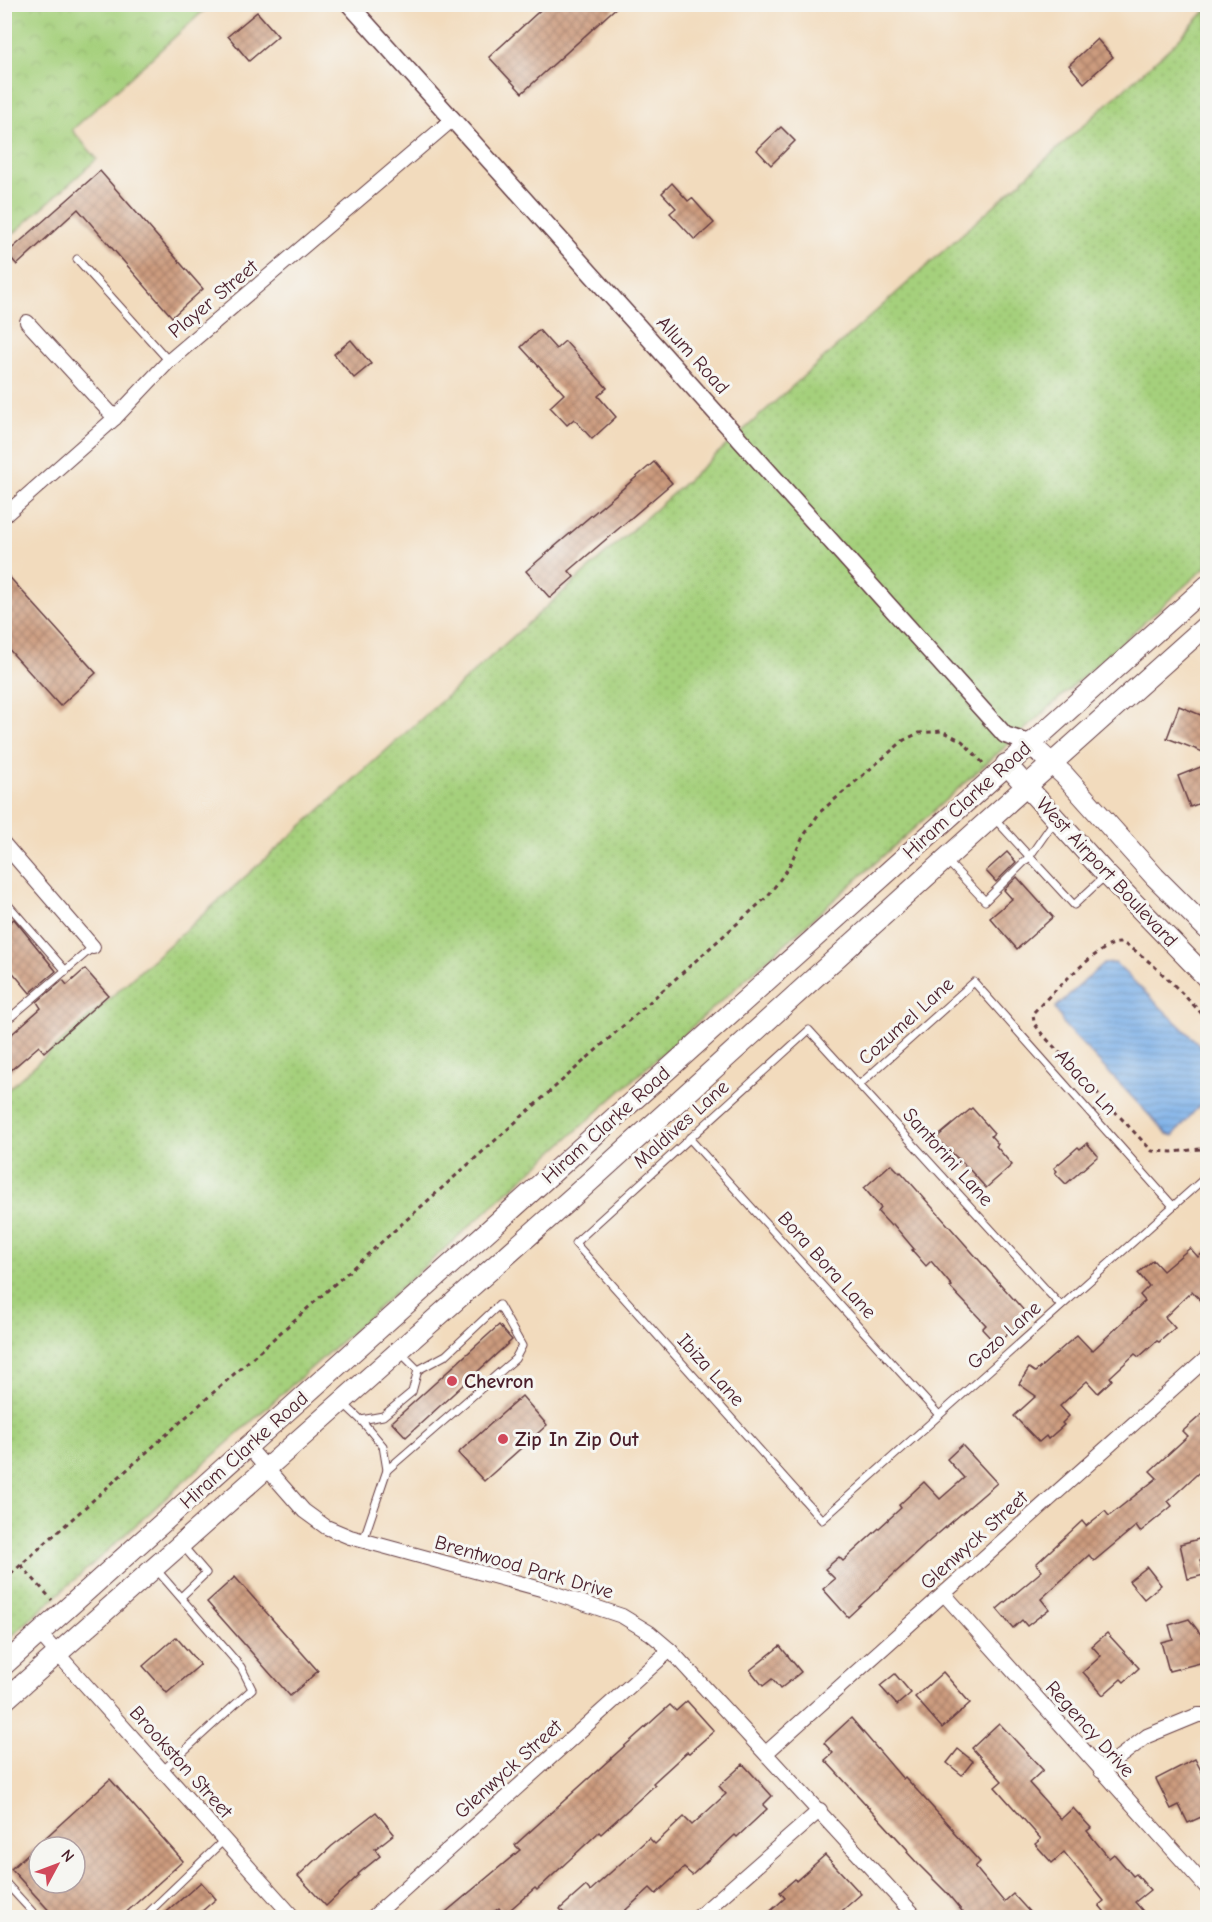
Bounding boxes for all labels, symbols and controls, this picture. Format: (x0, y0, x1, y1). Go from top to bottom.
street label: Player Street (164, 254, 263, 343)
street label: Allum Road (652, 311, 734, 399)
street label: Hiram Clarke Road (898, 737, 1036, 863)
street label: West Airport Boulevard (1032, 792, 1182, 952)
street label: Cozumel Lane (854, 972, 958, 1070)
street label: Abaco Ln (1050, 1044, 1122, 1120)
street label: Hiram Clarke Road (537, 1062, 675, 1188)
street label: Maldives Lane (628, 1075, 734, 1173)
street label: Santorini Lane (898, 1103, 998, 1211)
street label: Bora Bora Lane (773, 1207, 881, 1323)
street label: Gozo Lane (963, 1296, 1045, 1374)
street label: Ibiza Lane (673, 1329, 749, 1411)
place label: Chevron (464, 1370, 534, 1393)
marker: Chevron (445, 1374, 459, 1388)
street label: Hiram Clarke Road (175, 1387, 313, 1513)
place label: Zip In Zip Out (515, 1428, 639, 1451)
marker: Zip In Zip Out (496, 1432, 510, 1446)
street label: Glenwyck Street (916, 1485, 1033, 1594)
street label: Brentwood Park Drive (432, 1530, 616, 1604)
street label: Regency Drive (1041, 1676, 1139, 1782)
street label: Brookston Street (125, 1701, 238, 1824)
street label: Glenwyck Street (450, 1714, 567, 1823)
north arrow (27, 1835, 87, 1895)
text: N (57, 1846, 78, 1866)

